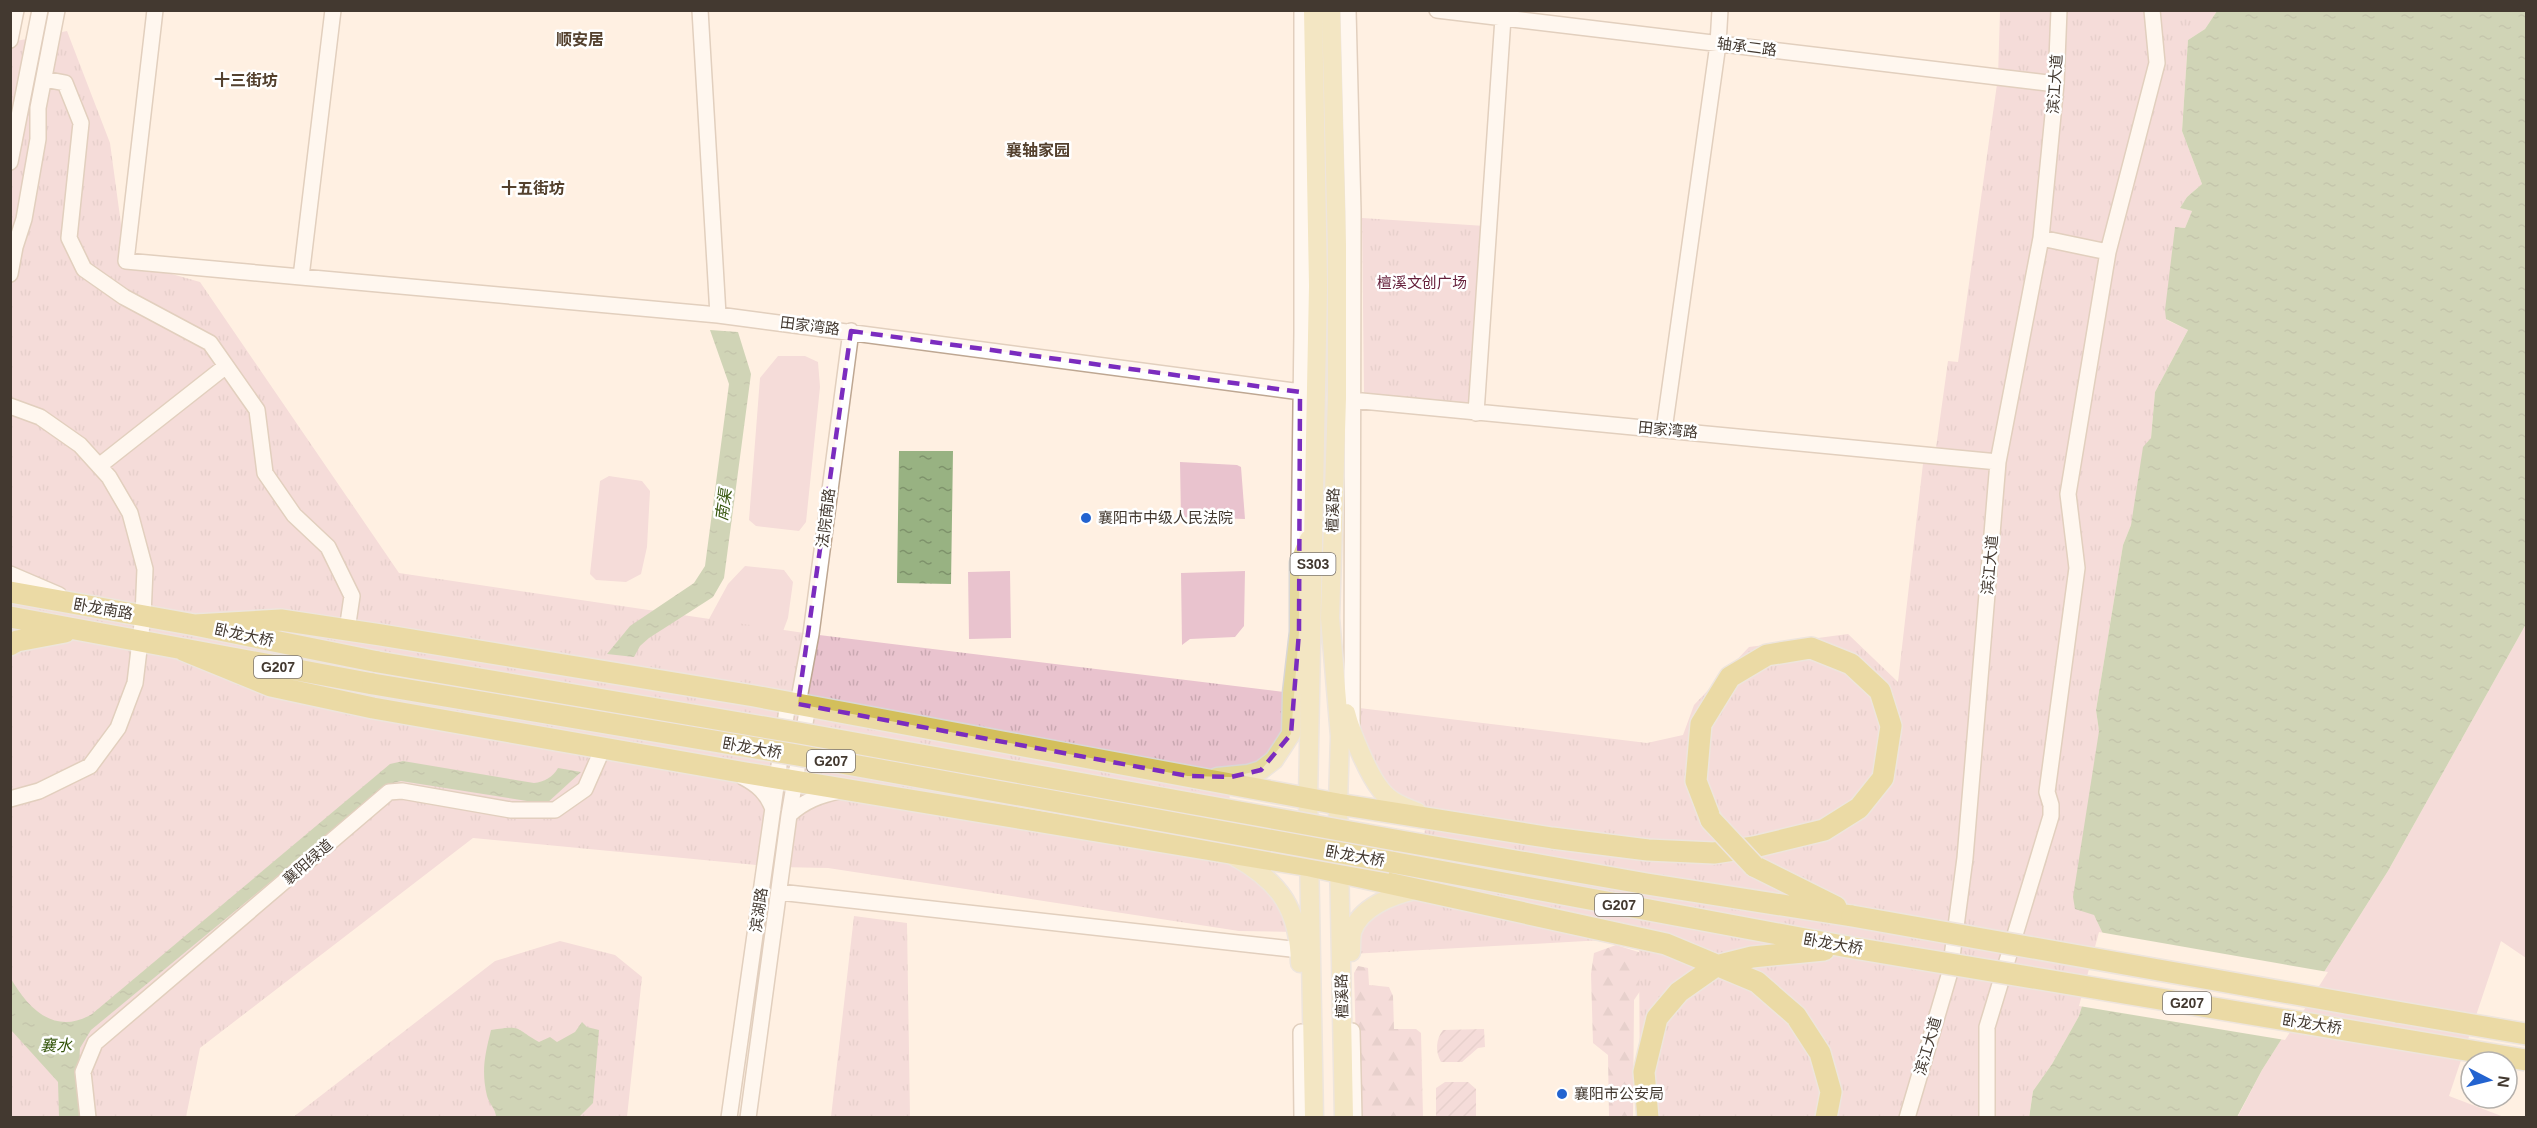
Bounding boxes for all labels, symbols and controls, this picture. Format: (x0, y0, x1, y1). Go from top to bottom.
district label: 顺安居 (556, 31, 604, 48)
street label: 轴承二路 (1716, 34, 1778, 59)
street label: 滨江大道 (2044, 53, 2065, 114)
district label: 十三街坊 (214, 72, 278, 89)
district label: 襄轴家园 (1006, 141, 1070, 159)
district label: 十五街坊 (501, 180, 565, 197)
park label: 檀溪文创广场 (1377, 274, 1467, 291)
street label: 田家湾路 (779, 313, 841, 338)
street label: 田家湾路 (1637, 418, 1699, 441)
water label: 南渠 (713, 486, 734, 522)
street label: 法院南路 (813, 487, 838, 549)
street label: 檀溪路 (1323, 487, 1342, 533)
place label: 襄阳市中级人民法院 (1098, 509, 1233, 526)
marker: 襄阳市中级人民法院 (1079, 511, 1093, 525)
street label: 滨江大道 (1978, 534, 2001, 596)
road number: S303 (1290, 553, 1336, 575)
street label: 卧龙南路 (72, 595, 134, 622)
street label: 卧龙大桥 (213, 620, 275, 649)
road number: G207 (254, 656, 302, 678)
street label: 卧龙大桥 (721, 734, 783, 761)
road number: G207 (807, 750, 855, 772)
street label: 襄阳绿道 (279, 836, 336, 888)
street label: 卧龙大桥 (1324, 842, 1386, 869)
street label: 滨湖路 (747, 886, 770, 933)
road number: G207 (1595, 894, 1643, 916)
street label: 卧龙大桥 (1802, 930, 1864, 957)
street label: 檀溪路 (1333, 973, 1350, 1019)
road number: G207 (2163, 992, 2211, 1014)
street label: 卧龙大桥 (2281, 1010, 2343, 1037)
street label: 滨江大道 (1911, 1015, 1944, 1077)
water label: 襄水 (40, 1037, 73, 1054)
north arrow (2459, 1050, 2519, 1110)
text: N (2494, 1075, 2513, 1089)
place label: 襄阳市公安局 (1574, 1085, 1664, 1102)
marker: 襄阳市公安局 (1555, 1087, 1569, 1101)

